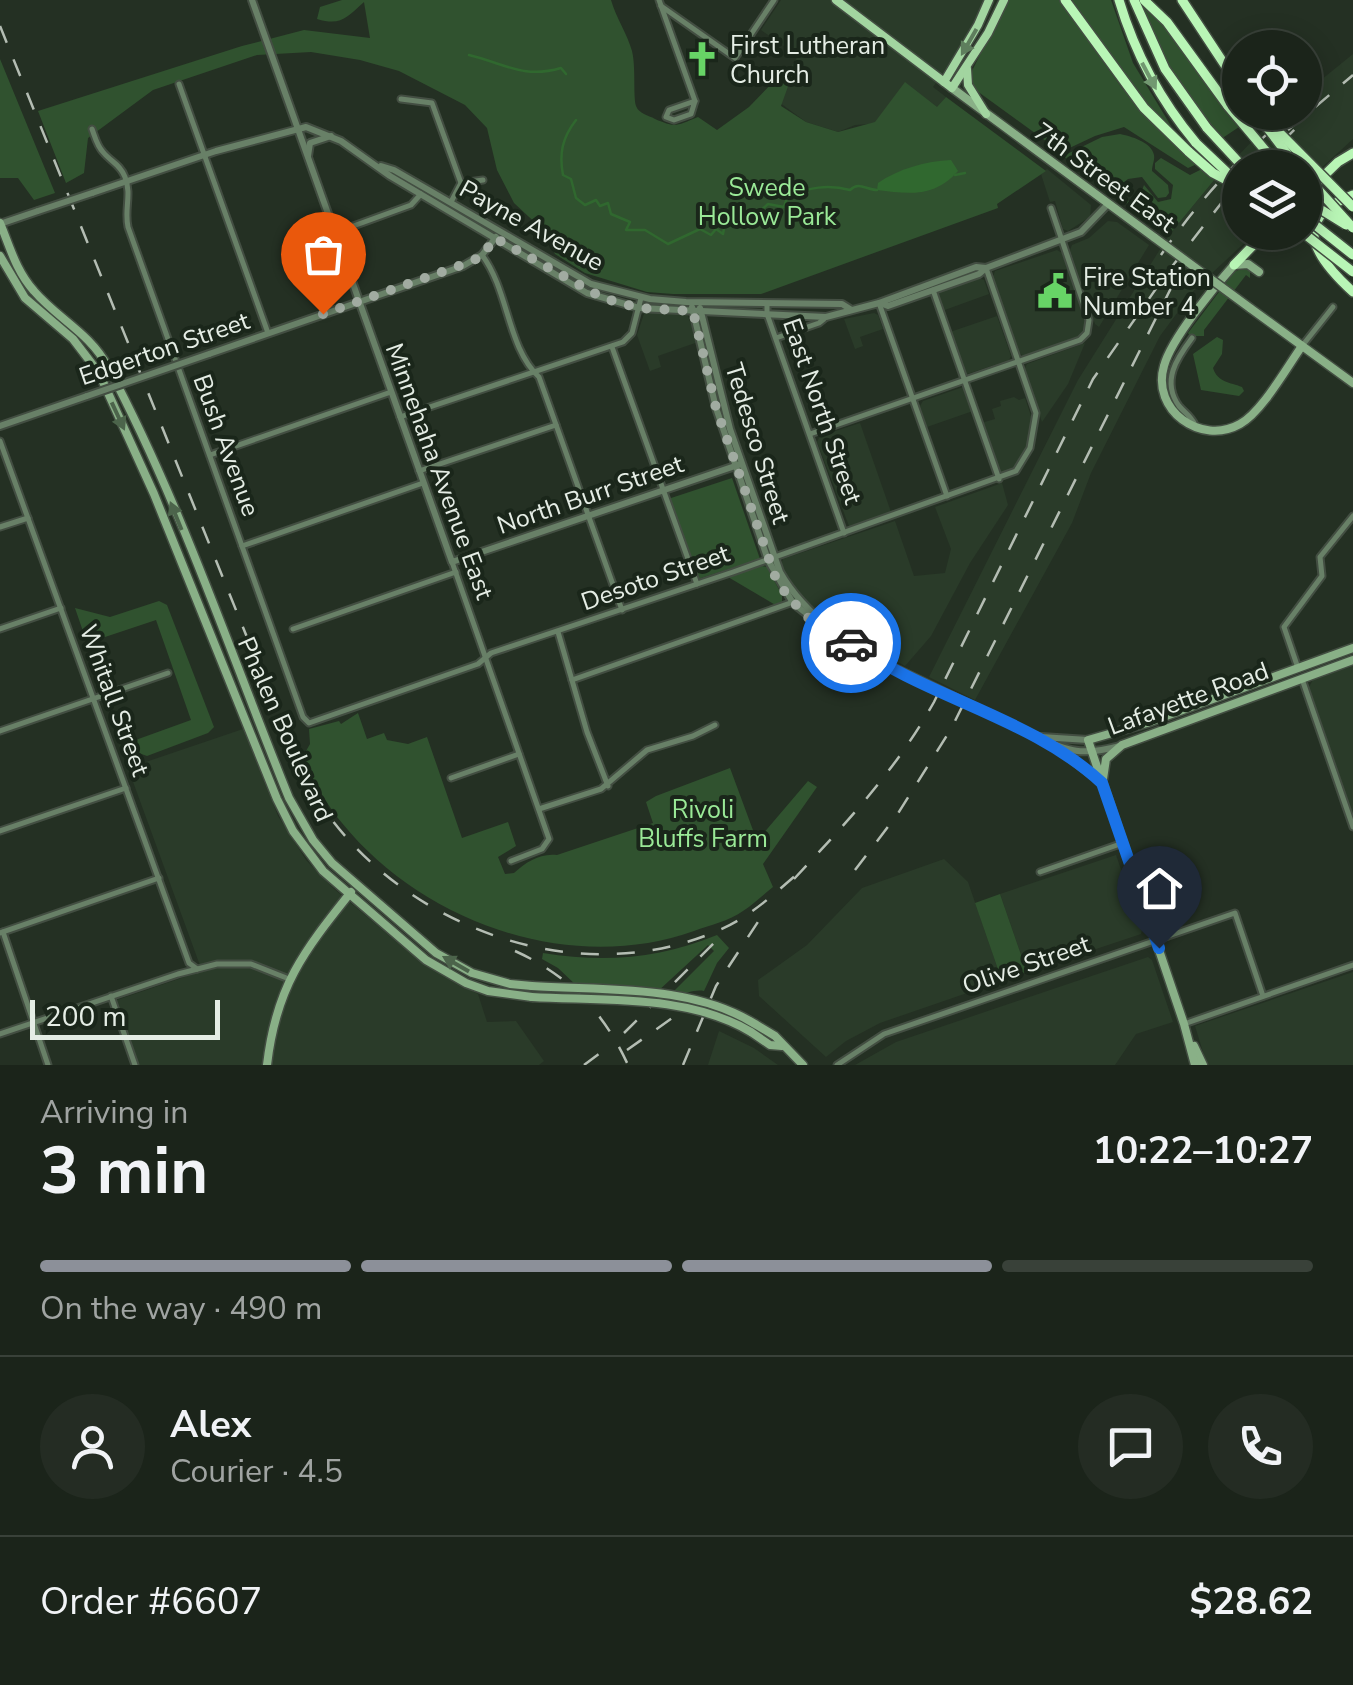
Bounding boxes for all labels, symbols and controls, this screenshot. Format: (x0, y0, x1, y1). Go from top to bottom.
one-way arrow (961, 28, 978, 56)
place label: First Lutheran Church (730, 29, 885, 92)
map controls (1222, 30, 1322, 250)
button: locate (1222, 30, 1322, 130)
church icon: First Lutheran Church (683, 40, 721, 78)
one-way arrow (1140, 62, 1158, 90)
street label: 7th Street East (1027, 115, 1182, 241)
button: layers (1222, 150, 1322, 250)
park label: Swede Hollow Park (698, 171, 837, 234)
street label: Payne Avenue (453, 172, 610, 280)
pin (281, 212, 366, 315)
icon: bag (296, 227, 351, 282)
place label: Fire Station Number 4 (1083, 261, 1211, 324)
public building icon: Fire Station Number 4 (1036, 272, 1074, 310)
street label: Edgerton Street (75, 304, 254, 394)
street label: East North Street (774, 314, 870, 509)
street label: Minnehaha Avenue East (377, 339, 501, 604)
street label: Tedesco Street (716, 359, 798, 528)
street label: Bush Avenue (185, 370, 267, 521)
one-way arrow (110, 402, 127, 431)
street label: North Burr Street (493, 447, 688, 543)
one-way arrow (167, 501, 183, 531)
street label: Desoto Street (577, 537, 734, 619)
courier (801, 593, 901, 693)
icon: car (824, 616, 879, 671)
street label: Whitall Street (71, 620, 157, 781)
street label: Phalen Boulevard (229, 632, 341, 827)
street label: Lafayette Road (1103, 654, 1274, 744)
park label: Rivoli Bluffs Farm (638, 793, 768, 856)
pin (1117, 846, 1202, 949)
icon: home (1132, 861, 1187, 916)
street label: Olive Street (958, 927, 1095, 1003)
one-way arrow (441, 956, 470, 973)
scale bar (30, 995, 220, 1040)
text: 200 m (45, 998, 127, 1036)
text: Arriving in (40, 1091, 188, 1134)
text: 10:22–10:27 (1093, 1125, 1313, 1176)
text: 3 min (40, 1127, 208, 1216)
text: On the way · 490 m (40, 1287, 322, 1330)
button: person (40, 1394, 145, 1499)
button: chat (1078, 1394, 1183, 1499)
button: phone (1208, 1394, 1313, 1499)
text: Alex (170, 1399, 251, 1450)
text: Courier · 4.5 (170, 1450, 343, 1493)
text: Order #6607 (40, 1576, 262, 1627)
text: $28.62 (1190, 1576, 1313, 1627)

